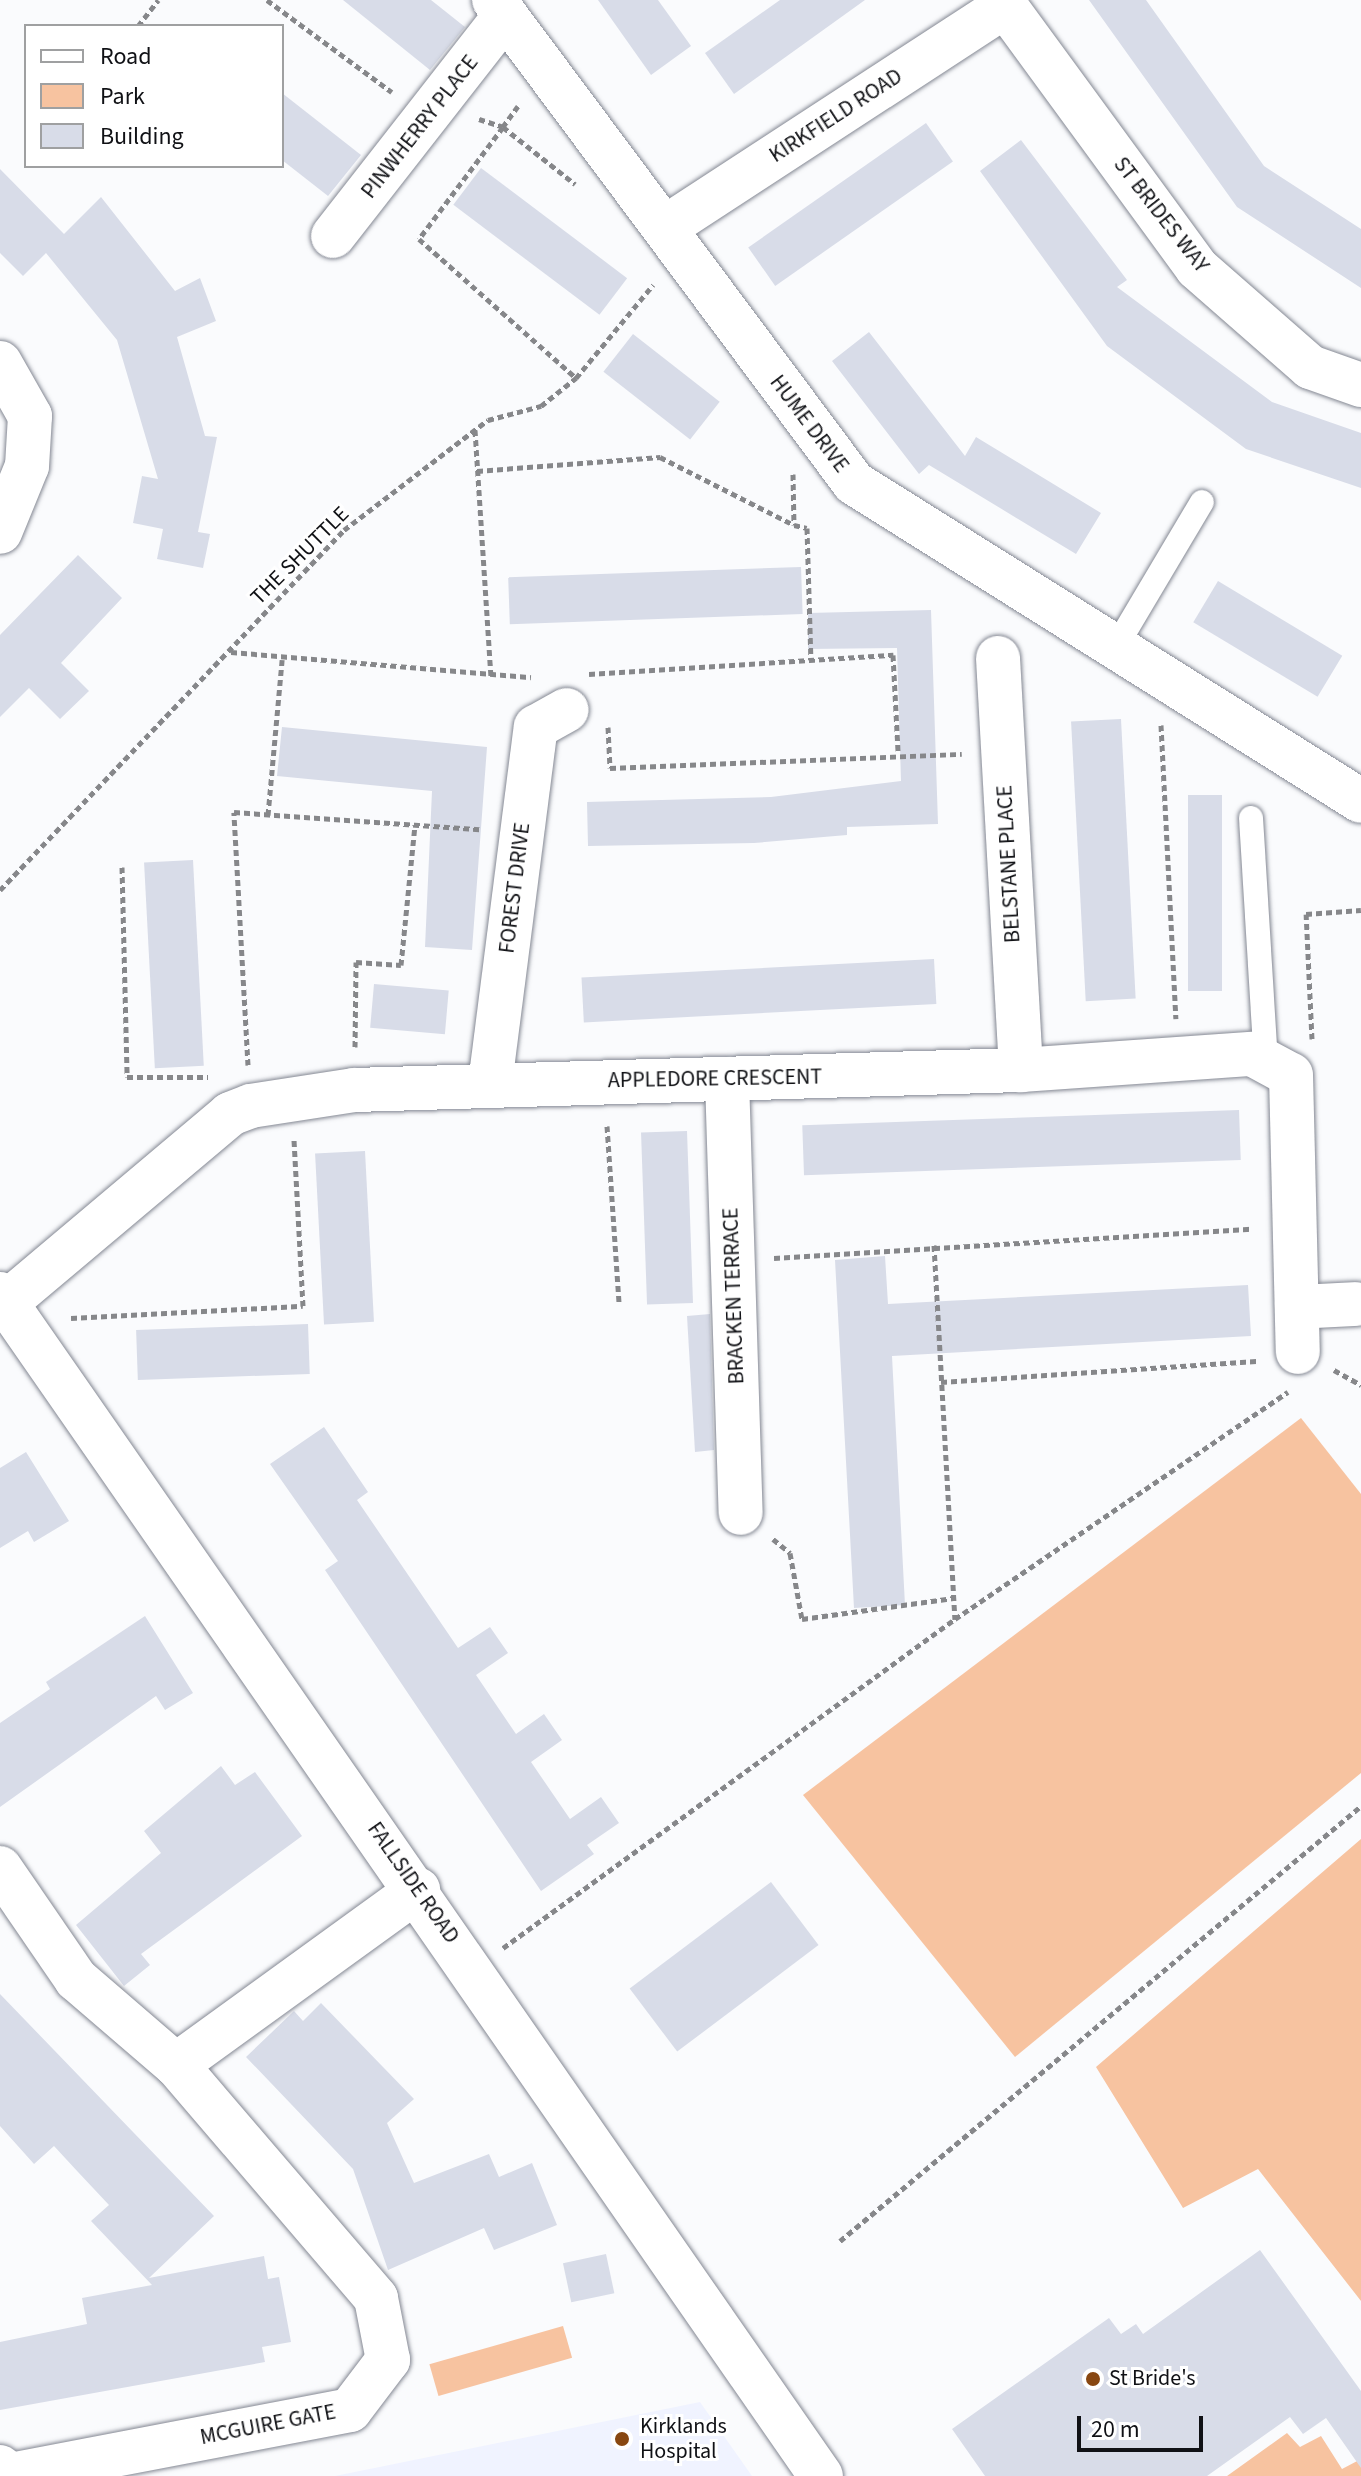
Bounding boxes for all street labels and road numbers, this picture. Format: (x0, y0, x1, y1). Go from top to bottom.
street label: PINWHERRY PLACE (356, 50, 484, 204)
street label: KIRKFIELD ROAD (765, 63, 907, 169)
street label: ST BRIDES WAY (1108, 152, 1214, 278)
street label: HUME DRIVE (764, 370, 854, 478)
street label: THE SHUTTLE (245, 501, 355, 611)
street label: BELSTANE PLACE (992, 784, 1026, 944)
street label: FOREST DRIVE (494, 821, 536, 955)
street label: APPLEDORE CRESCENT (608, 1064, 822, 1094)
street label: BRACKEN TERRACE (718, 1207, 750, 1385)
street label: FALLSIDE ROAD (361, 1817, 465, 1949)
street label: MCGUIRE GATE (198, 2399, 338, 2451)

